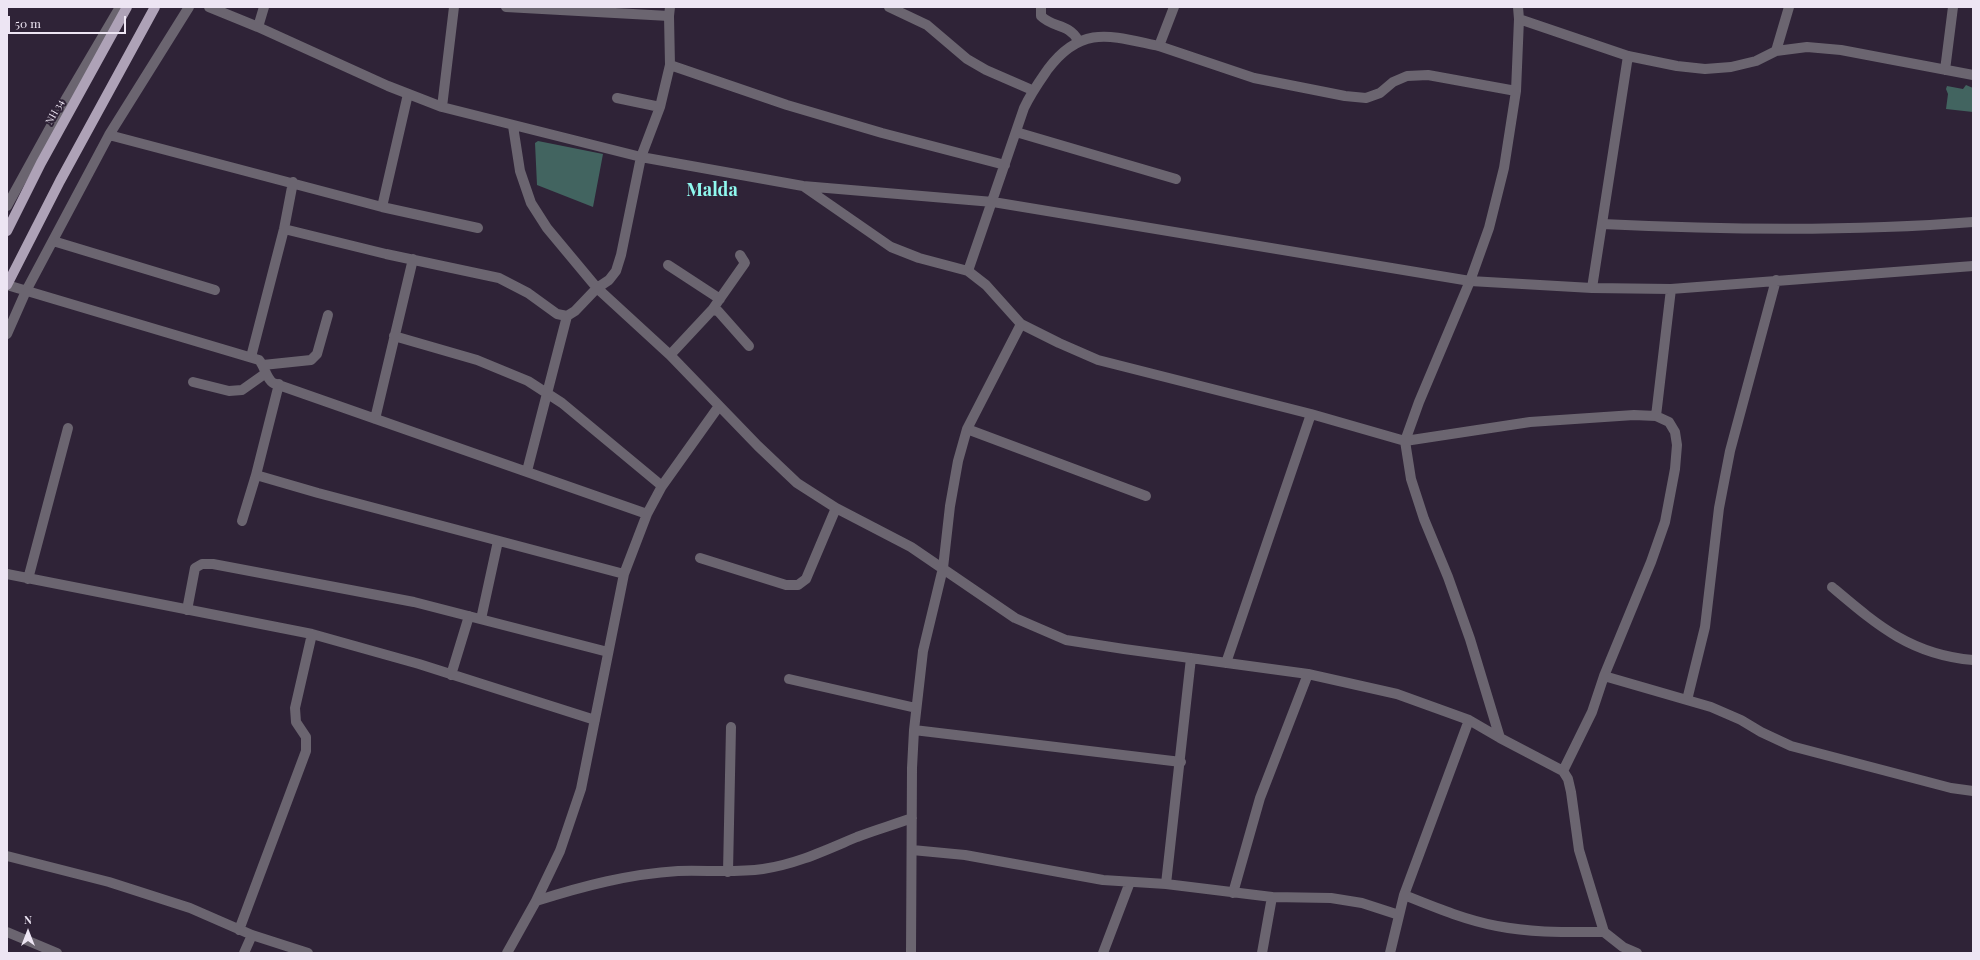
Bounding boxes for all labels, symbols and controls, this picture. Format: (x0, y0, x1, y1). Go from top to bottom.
scale bar (10, 8, 128, 34)
text: 50 m (15, 15, 41, 31)
street label: NH 34 (43, 97, 67, 127)
district label: Malda (686, 179, 738, 201)
north arrow (8, 912, 48, 952)
text: N (24, 912, 32, 927)

